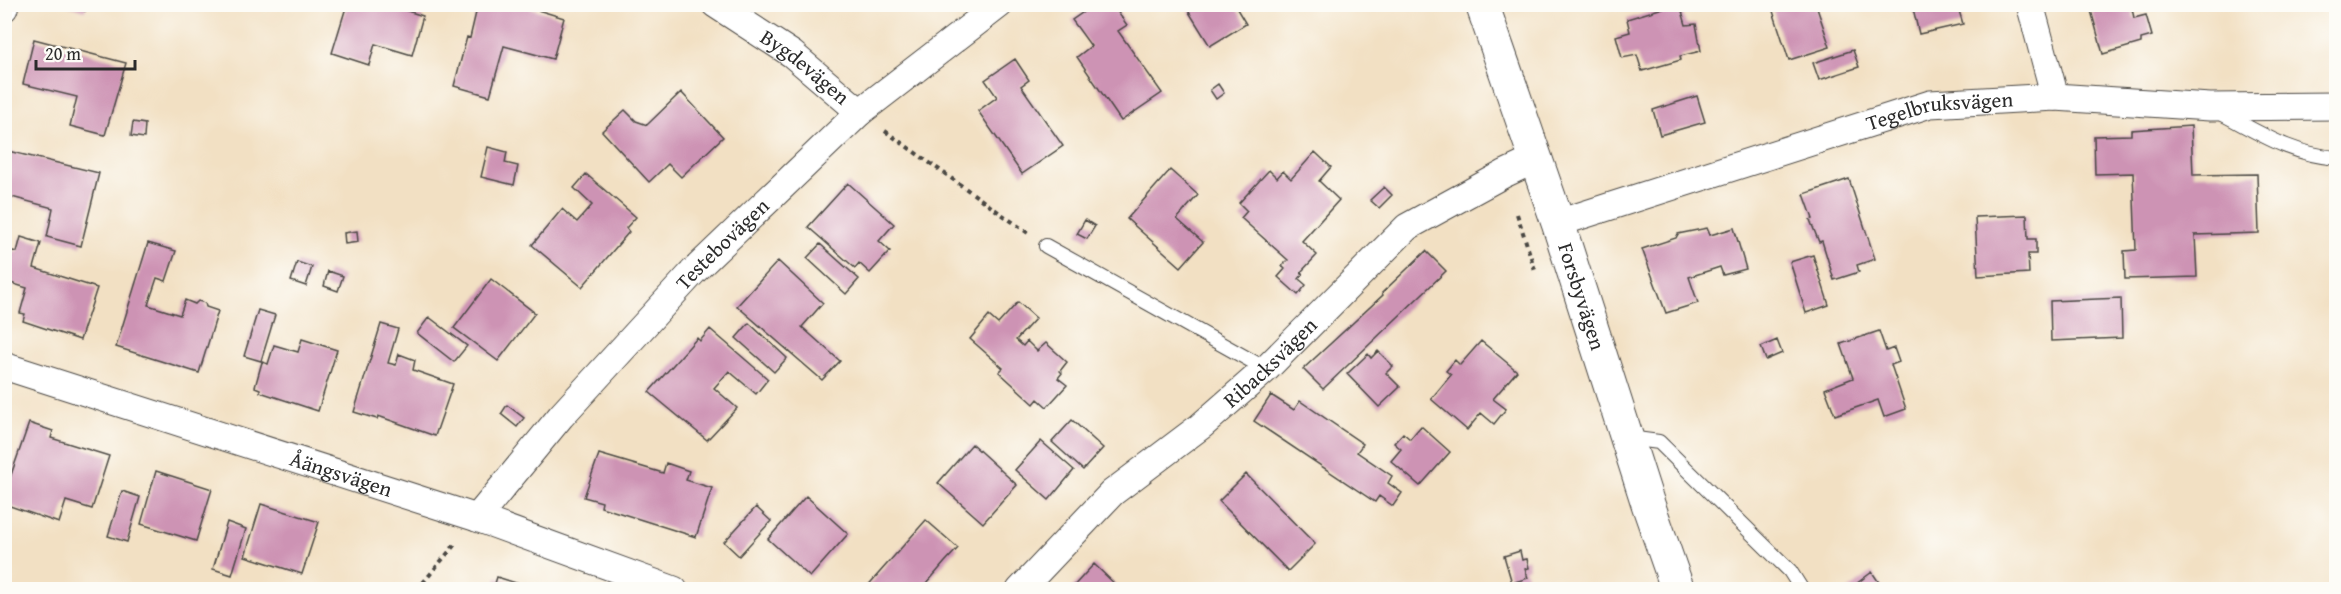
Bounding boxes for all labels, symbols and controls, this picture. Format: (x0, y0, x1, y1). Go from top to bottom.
street label: Bygdevägen (754, 22, 857, 112)
scale bar (36, 33, 135, 71)
text: 20 m (45, 40, 81, 67)
street label: Tegelbruksvägen (1862, 83, 2014, 138)
street label: Testebovägen (668, 191, 776, 297)
street label: Forsbyvägen (1550, 239, 1614, 354)
street label: Ribacksvägen (1216, 310, 1324, 415)
street label: Åängsvägen (286, 443, 396, 505)

